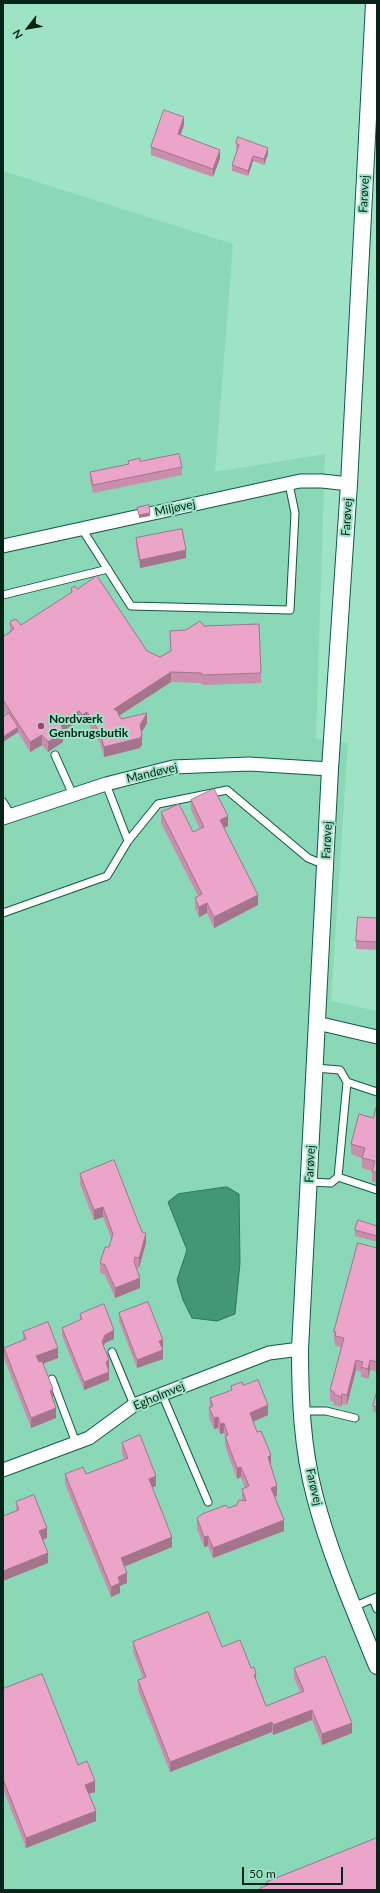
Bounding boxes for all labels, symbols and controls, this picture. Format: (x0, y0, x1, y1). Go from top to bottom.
north arrow (8, 8, 48, 48)
text: N (10, 27, 25, 41)
street label: Farøvej (356, 175, 372, 213)
street label: Miljøvej (153, 497, 197, 519)
street label: Farøvej (338, 498, 356, 536)
place label: Nordværk Genbrugsbutik (49, 712, 128, 740)
marker: Nordværk Genbrugsbutik (36, 721, 46, 731)
street label: Mandøvej (125, 760, 179, 786)
street label: Farøvej (319, 821, 335, 859)
street label: Farøvej (302, 1145, 318, 1183)
street label: Egholmvej (131, 1379, 187, 1413)
street label: Farøvej (303, 1467, 325, 1507)
scale bar (244, 1859, 345, 1885)
text: 50 m (249, 1866, 276, 1881)

